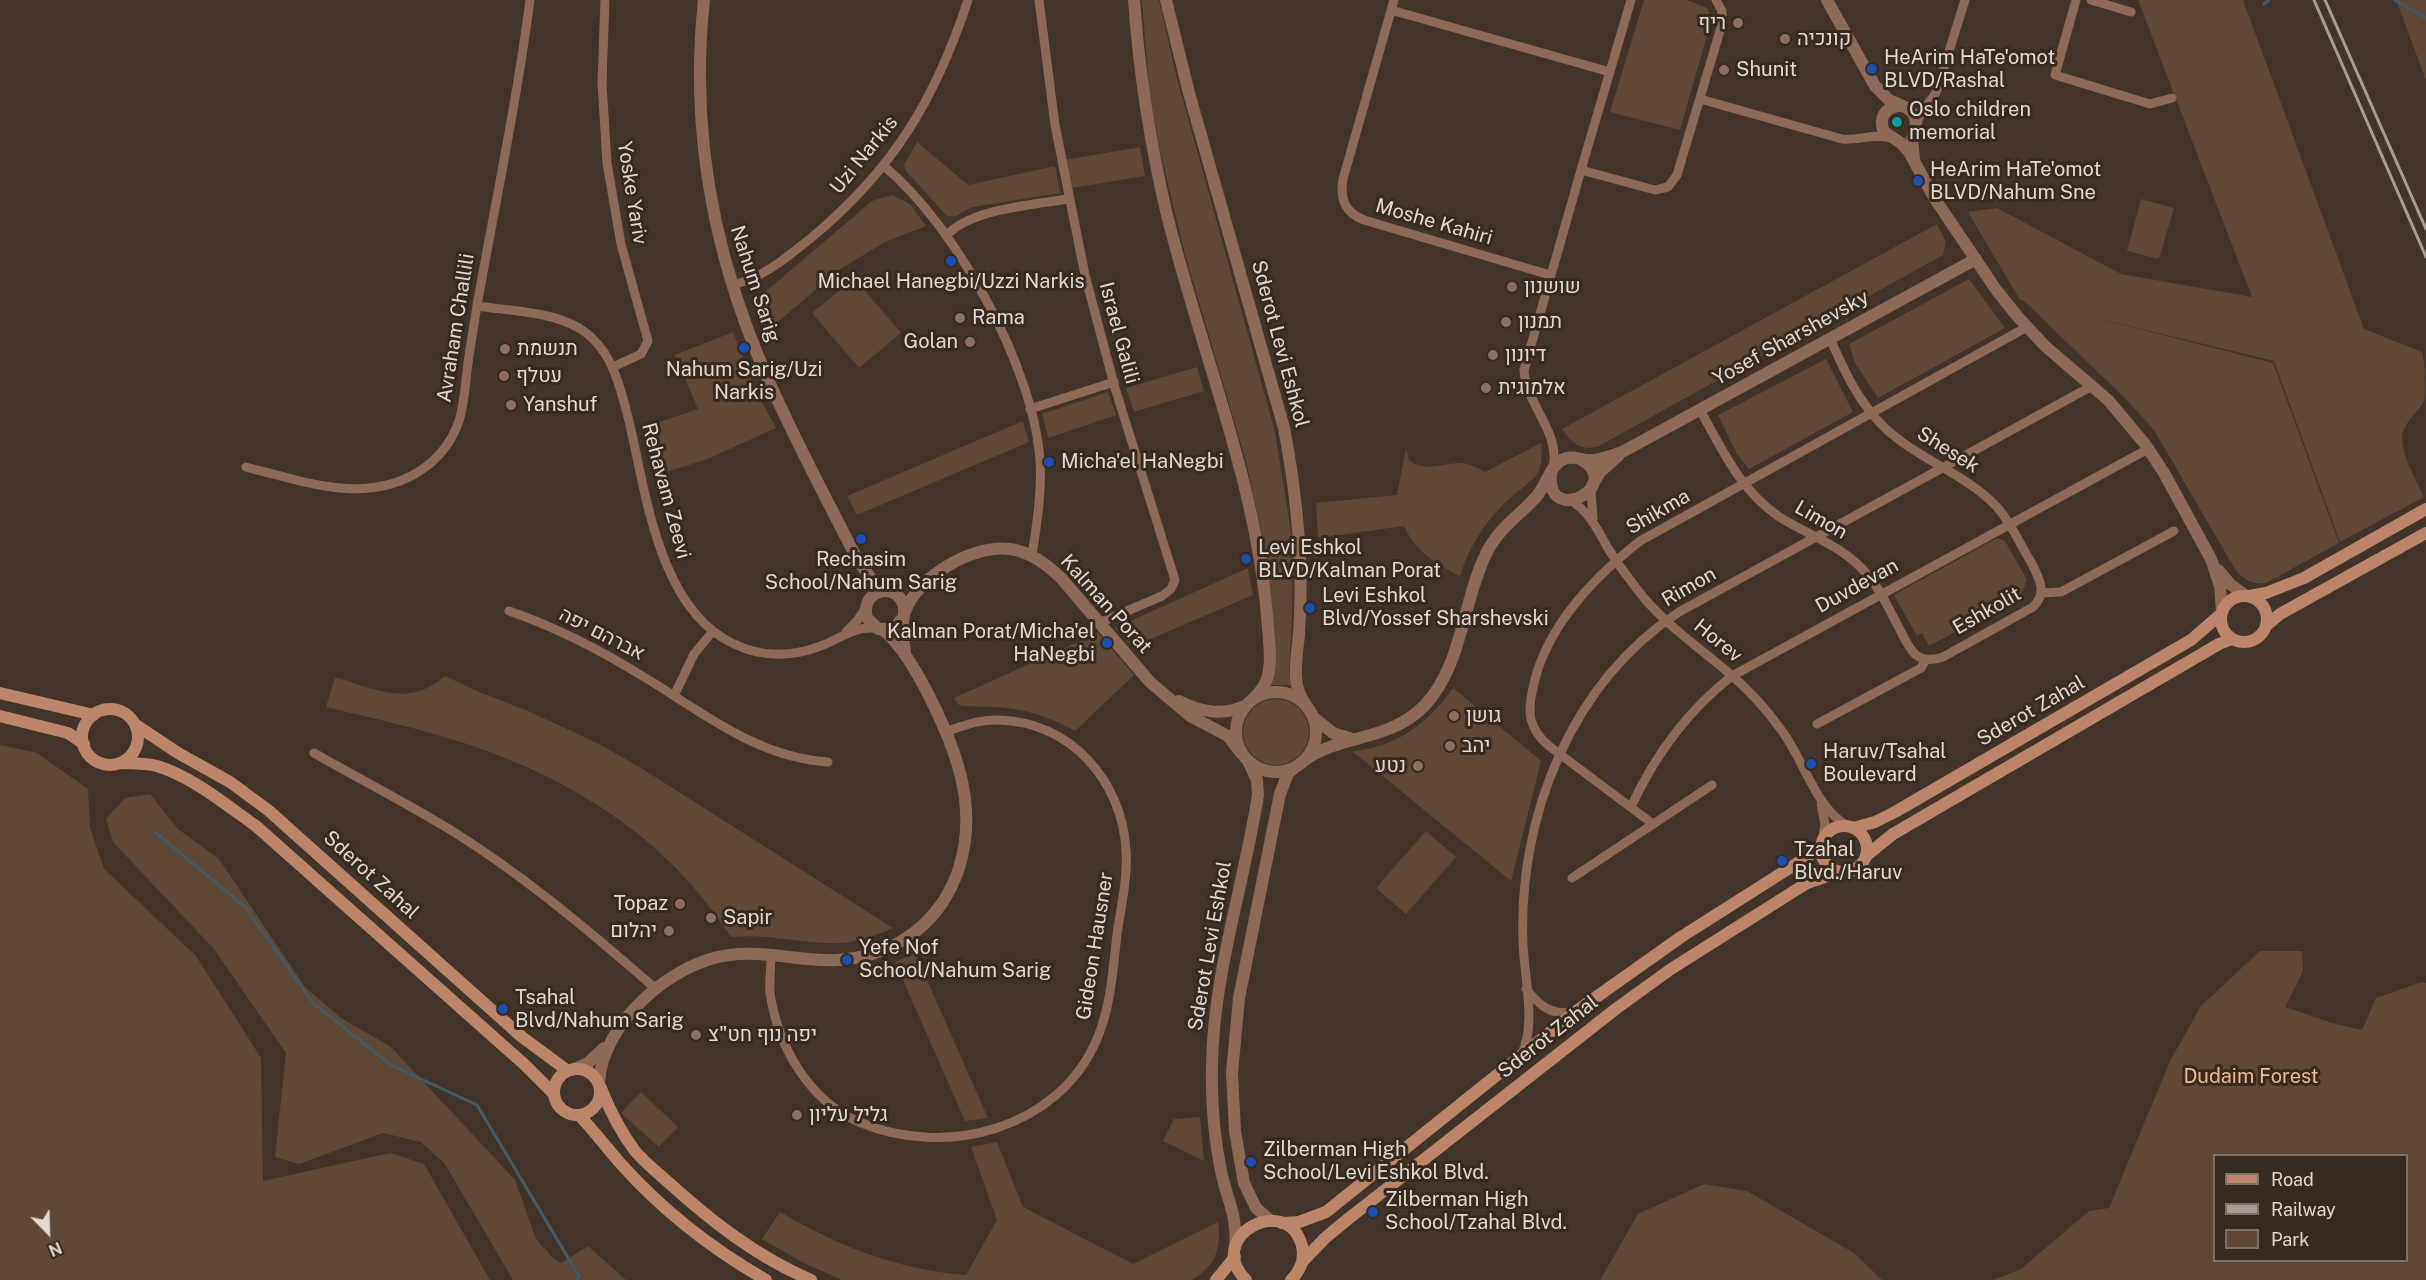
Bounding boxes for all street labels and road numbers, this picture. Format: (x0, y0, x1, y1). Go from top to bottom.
street label: Uzi Narkis (825, 111, 903, 199)
street label: Yoske Yariv (612, 140, 652, 246)
street label: Moshe Kahiri (1373, 194, 1495, 250)
street label: Nahum Sarig (725, 223, 785, 345)
street label: Avraham Challili (432, 252, 480, 404)
street label: Sderot Levi Eshkol (1246, 258, 1314, 430)
street label: Israel Galili (1094, 280, 1144, 386)
street label: Yosef Sharshevsky (1709, 285, 1873, 391)
street label: Rehavam Zeevi (636, 420, 696, 562)
street label: Shesek (1912, 422, 1984, 478)
street label: Shikma (1622, 484, 1694, 540)
street label: Limon (1790, 495, 1852, 545)
street label: Kalman Porat (1055, 550, 1157, 658)
street label: Duvdevan (1811, 553, 1903, 619)
street label: Rimon (1658, 562, 1720, 612)
street label: Eshkolit (1949, 582, 2025, 640)
street label: אברהם יפה (555, 602, 649, 666)
street label: Horev (1689, 614, 1747, 668)
street label: Sderot Zahal (1973, 671, 2089, 751)
street label: Sderot Zahal (318, 826, 424, 924)
street label: Sderot Levi Eshkol (1183, 859, 1237, 1033)
street label: Gideon Hausner (1071, 870, 1119, 1022)
street label: Sderot Zahal (1493, 991, 1603, 1083)

